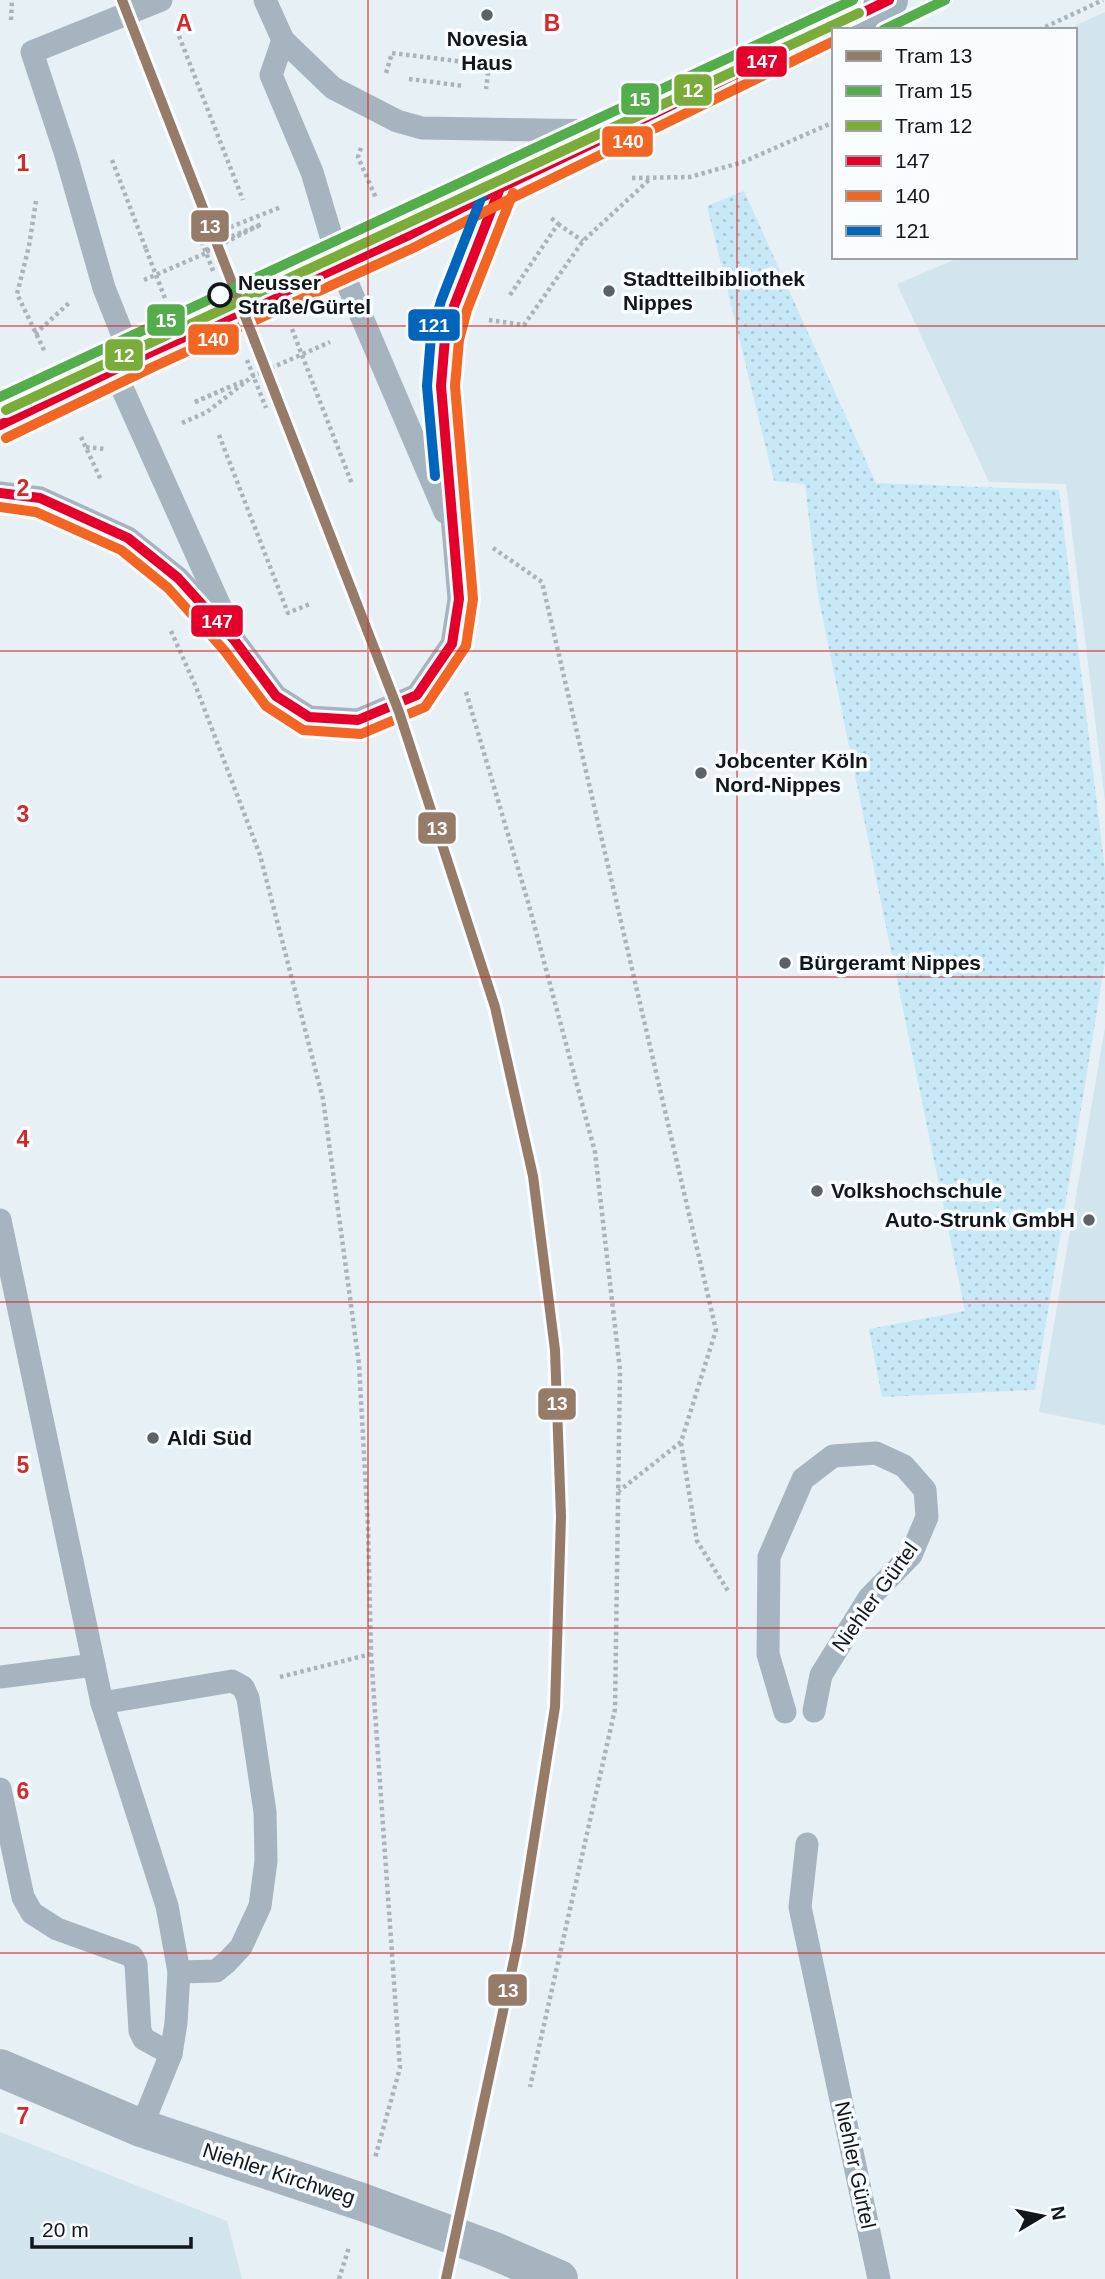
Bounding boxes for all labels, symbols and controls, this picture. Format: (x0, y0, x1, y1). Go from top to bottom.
marker: Novesia Haus (479, 7, 495, 23)
text: A (176, 10, 192, 36)
text: B (544, 10, 560, 36)
place label: Novesia Haus (447, 27, 528, 74)
legend (832, 28, 1077, 259)
text: Tram 13 (895, 44, 972, 67)
line badge: 147 (735, 45, 788, 78)
text: 147 (746, 51, 778, 72)
line badge: 12 (673, 73, 713, 107)
text: Tram 15 (895, 79, 972, 102)
text: 12 (682, 80, 704, 101)
line badge: 15 (620, 82, 660, 116)
text: 15 (629, 89, 651, 110)
text: Tram 12 (895, 114, 972, 137)
line badge: 140 (601, 125, 654, 158)
text: 140 (612, 131, 644, 152)
text: 147 (895, 149, 930, 172)
text: 1 (17, 150, 30, 176)
text: 140 (895, 184, 930, 207)
line badge: 13 (190, 209, 230, 243)
text: 13 (199, 216, 221, 237)
text: 121 (895, 219, 930, 242)
place label: Stadtteilbibliothek Nippes (623, 267, 805, 314)
place label: Neusser Straße/Gürtel (238, 271, 371, 318)
marker: Neusser Straße/Gürtel (208, 283, 232, 307)
marker: Stadtteilbibliothek Nippes (601, 283, 617, 299)
line badge: 15 (146, 303, 186, 337)
line badge: 121 (407, 308, 461, 342)
text: 15 (155, 310, 177, 331)
text: 121 (418, 315, 450, 336)
line badge: 140 (187, 323, 240, 356)
text: 140 (197, 329, 229, 350)
line badge: 12 (104, 338, 144, 372)
text: 12 (113, 345, 135, 366)
text: 2 (17, 475, 29, 501)
line badge: 147 (190, 604, 244, 638)
text: 147 (201, 611, 233, 632)
place label: Jobcenter Köln Nord-Nippes (715, 749, 868, 796)
marker: Jobcenter Köln Nord-Nippes (693, 765, 709, 781)
text: 3 (17, 801, 29, 827)
line badge: 13 (417, 811, 457, 845)
text: 13 (426, 818, 448, 839)
place label: Bürgeramt Nippes (799, 951, 981, 974)
marker: Bürgeramt Nippes (777, 955, 793, 971)
text: 4 (17, 1126, 30, 1152)
place label: Volkshochschule (831, 1179, 1002, 1202)
marker: Volkshochschule (809, 1183, 825, 1199)
place label: Auto-Strunk GmbH (885, 1208, 1075, 1231)
marker: Auto-Strunk GmbH (1081, 1212, 1097, 1228)
line badge: 13 (537, 1387, 577, 1421)
text: 13 (546, 1393, 568, 1414)
place label: Aldi Süd (167, 1426, 252, 1449)
marker: Aldi Süd (145, 1430, 161, 1446)
text: 5 (17, 1452, 30, 1478)
street label: Niehler Gürtel (827, 1538, 922, 1656)
text: 6 (17, 1778, 29, 1804)
line badge: 13 (487, 1973, 528, 2007)
text: 13 (497, 1980, 519, 2001)
street label: Niehler Gürtel (831, 2099, 880, 2231)
text: 7 (17, 2103, 29, 2129)
street label: Niehler Kirchweg (200, 2138, 358, 2209)
north arrow (1007, 2181, 1077, 2251)
text: N (1047, 2205, 1070, 2222)
scale bar (32, 2206, 191, 2250)
text: 20 m (42, 2218, 89, 2241)

